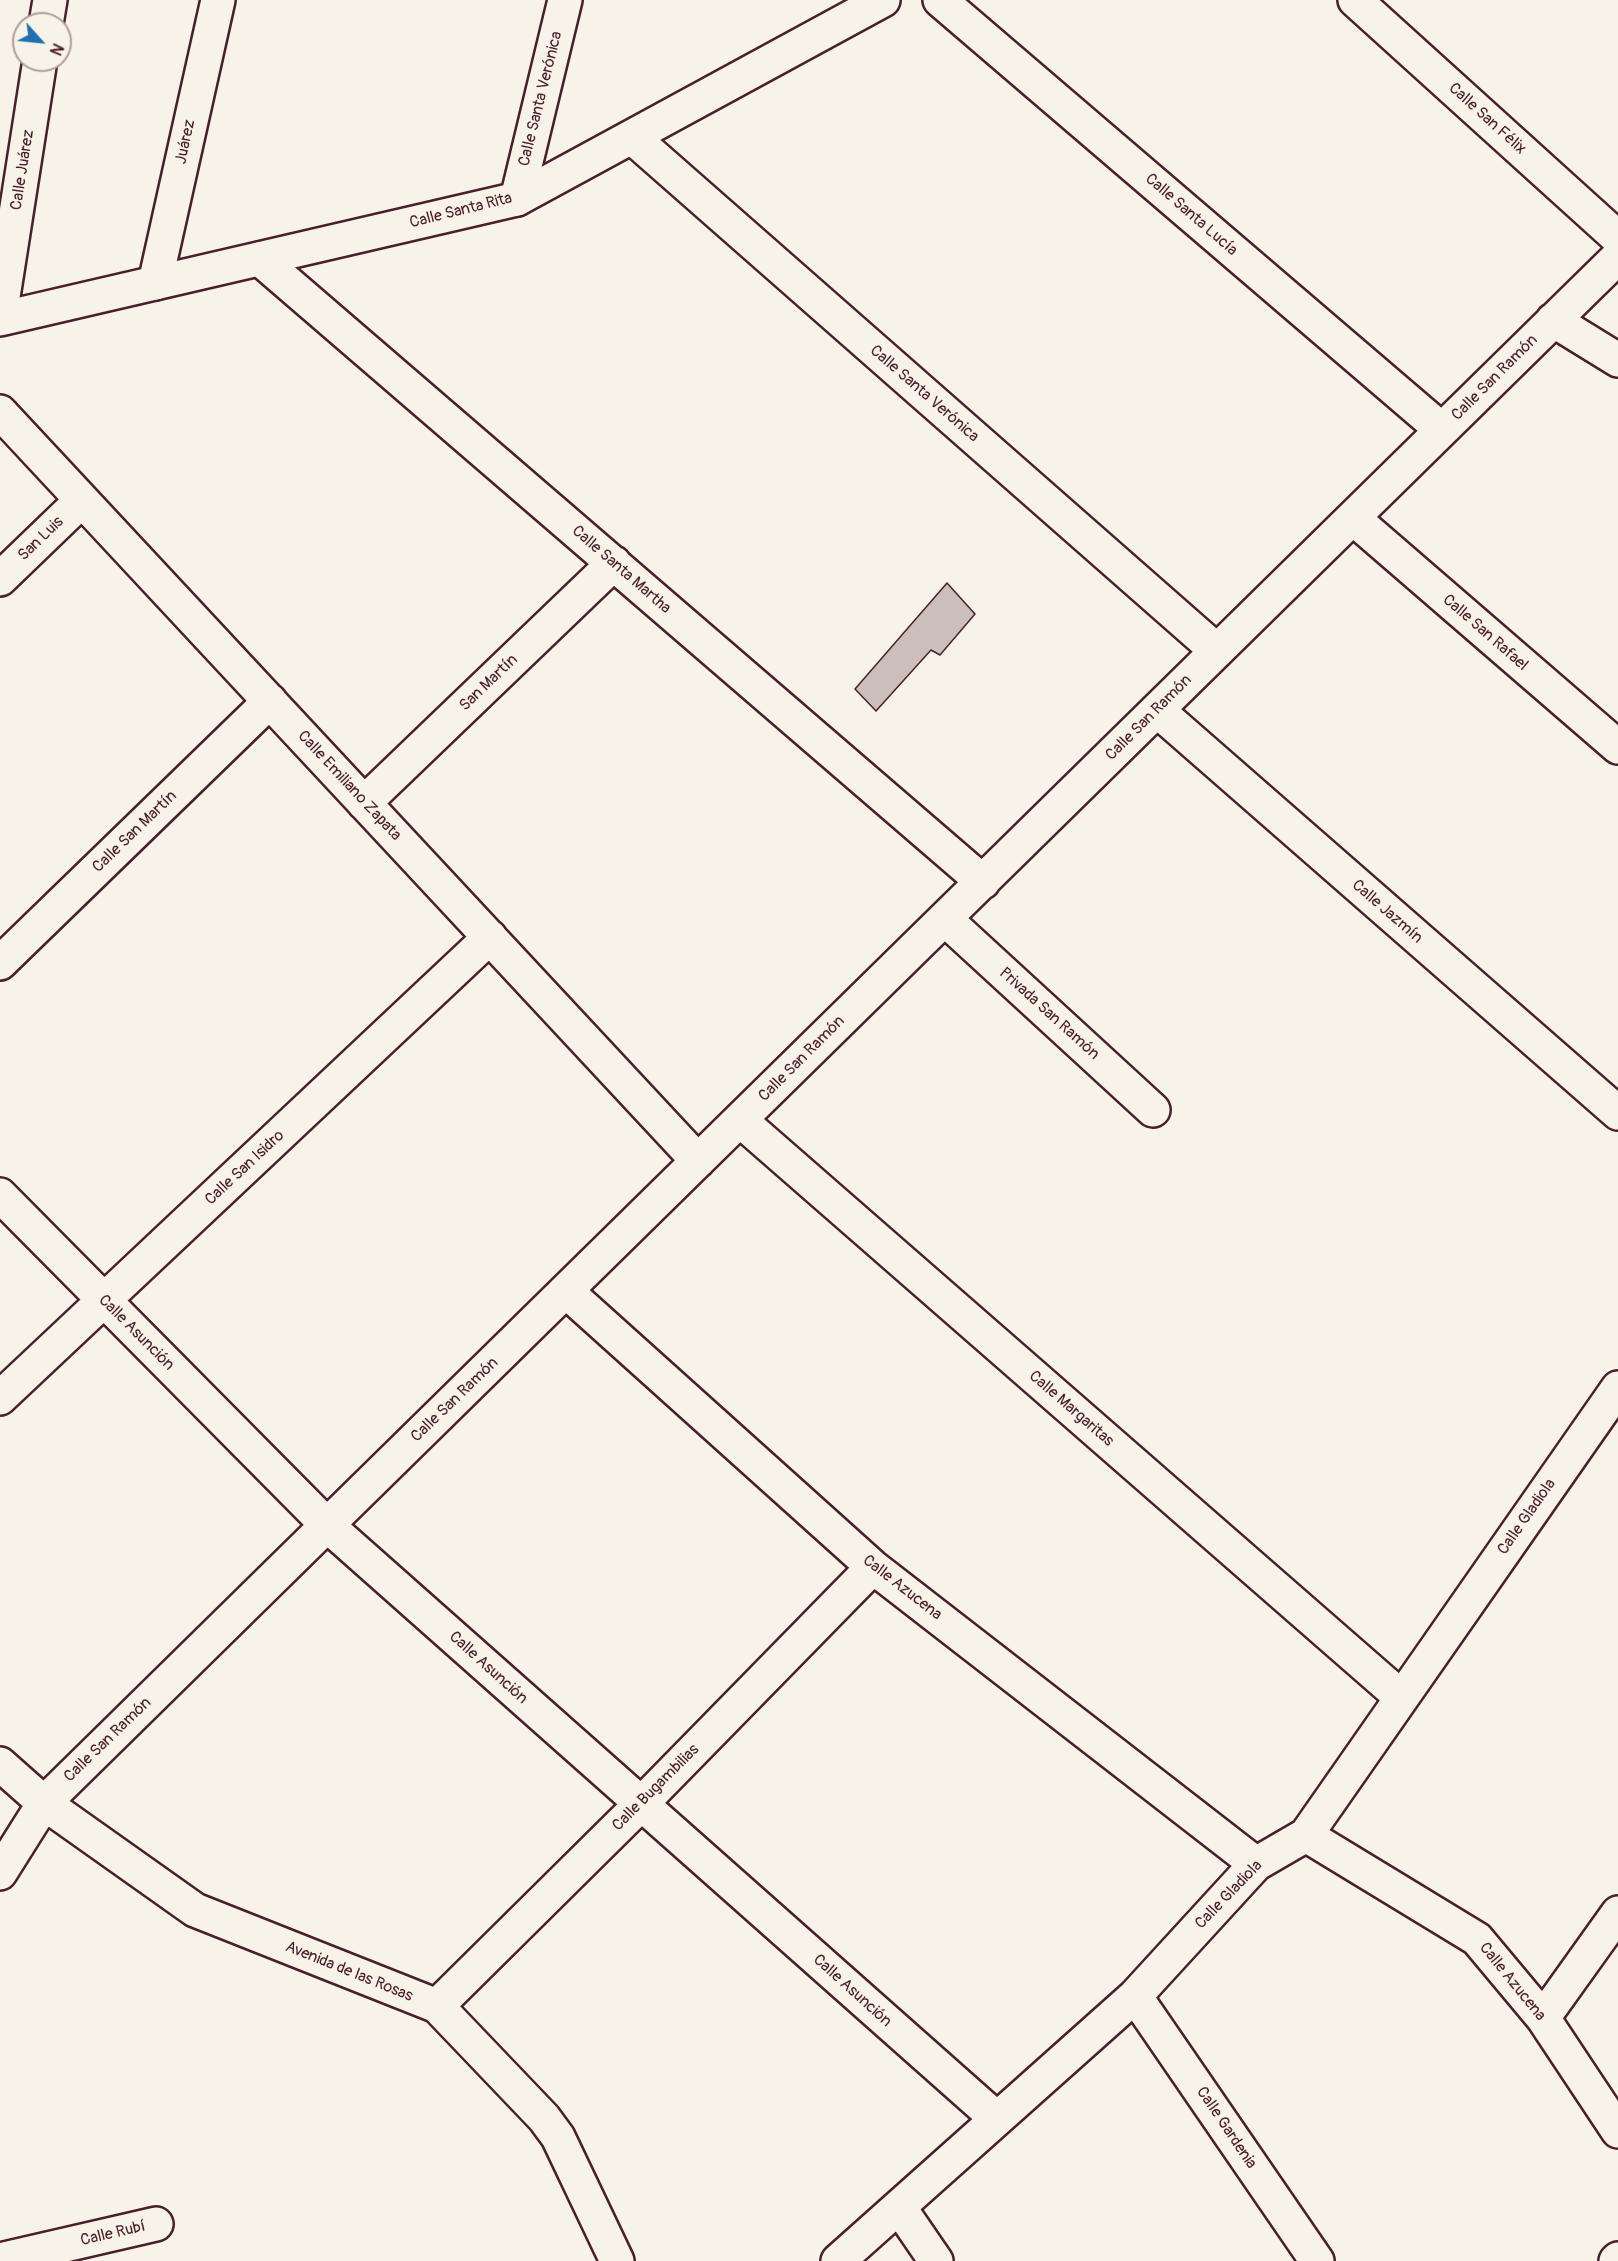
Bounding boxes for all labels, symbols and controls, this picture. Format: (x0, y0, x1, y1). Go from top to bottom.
north arrow (12, 12, 72, 72)
street label: Calle Santa Verónica (515, 30, 567, 168)
text: N (45, 40, 68, 59)
street label: Calle San Félix (1444, 79, 1530, 159)
street label: Juárez (172, 118, 200, 166)
street label: Calle Juárez (7, 128, 39, 212)
street label: Calle Santa Lucía (1141, 170, 1241, 260)
street label: Calle Santa Rita (408, 189, 514, 233)
street label: Calle San Ramón (1448, 331, 1542, 425)
street label: Calle Santa Verónica (866, 341, 982, 447)
street label: San Luis (14, 513, 68, 565)
street label: Calle Santa Martha (568, 522, 674, 618)
street label: Calle San Rafael (1438, 591, 1532, 675)
street label: San Martín (456, 651, 522, 715)
street label: Calle San Ramón (1102, 671, 1196, 765)
street label: Calle Emiliano Zapata (293, 727, 405, 845)
street label: Calle San Martín (89, 787, 181, 877)
street label: Calle Jazmín (1348, 876, 1426, 948)
street label: Privada San Ramón (995, 964, 1103, 1064)
street label: Calle San Ramón (755, 1012, 849, 1106)
street label: Calle San Isidro (201, 1126, 289, 1210)
street label: Calle Asunción (94, 1291, 178, 1375)
street label: Calle San Ramón (407, 1354, 503, 1446)
street label: Calle Margaritas (1025, 1367, 1117, 1451)
street label: Calle Gladiola (1494, 1475, 1560, 1559)
street label: Calle Azucena (859, 1551, 945, 1625)
street label: Calle Asunción (445, 1628, 531, 1708)
street label: Calle San Ramón (60, 1694, 156, 1786)
street label: Calle Bugambilias (609, 1741, 703, 1835)
street label: Calle Gladiola (1191, 1856, 1267, 1934)
street label: Avenida de las Rosas (283, 1938, 415, 2006)
street label: Calle Azucena (1475, 1939, 1549, 2025)
street label: Calle Asunción (809, 1951, 895, 2031)
street label: Calle Gardenia (1192, 2083, 1260, 2173)
street label: Calle Rubí (79, 2217, 147, 2251)

